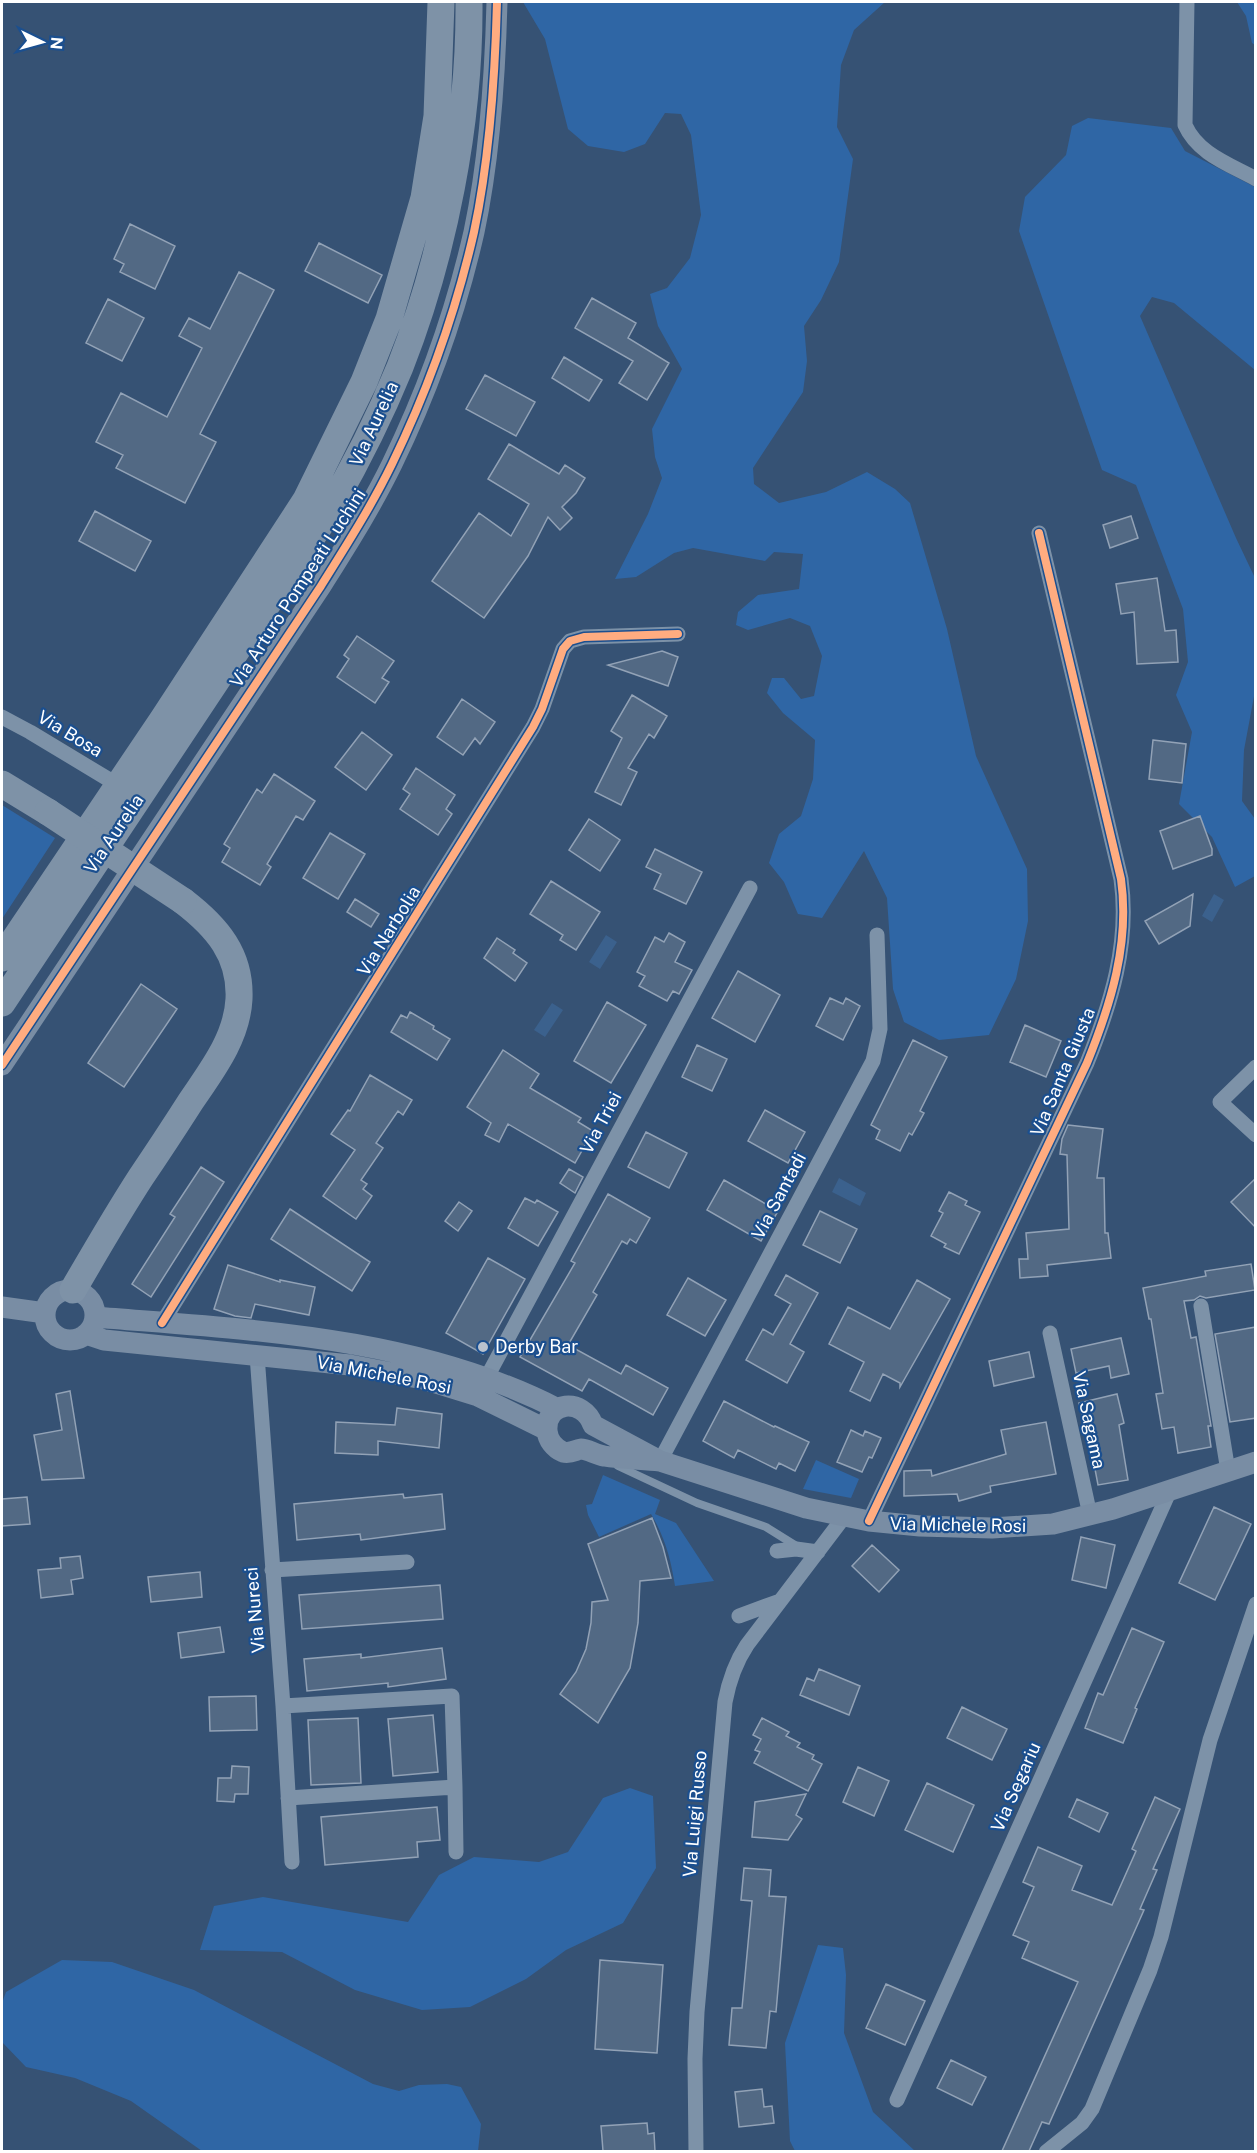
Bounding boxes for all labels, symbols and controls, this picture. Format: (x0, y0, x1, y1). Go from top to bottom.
north arrow (12, 12, 72, 72)
text: N (46, 36, 66, 50)
street label: Via Aurelia (345, 378, 402, 469)
street label: Via Arturo Pompeati Luchini (225, 484, 370, 691)
street label: Via Bosa (34, 706, 107, 761)
street label: Via Aurelia (79, 790, 148, 877)
street label: Via Narbolia (353, 882, 425, 980)
street label: Via Santa Giusta (1026, 1004, 1099, 1139)
street label: Via Triei (576, 1088, 626, 1157)
street label: Via Santadi (747, 1149, 810, 1243)
place label: Derby Bar (495, 1336, 578, 1357)
marker: Derby Bar (476, 1340, 490, 1354)
street label: Via Michele Rosi (315, 1351, 453, 1398)
street label: Via Sagama (1069, 1369, 1110, 1471)
street label: Via Michele Rosi (890, 1513, 1026, 1536)
street label: Via Nureci (240, 1566, 269, 1654)
street label: Via Segariu (986, 1739, 1045, 1835)
street label: Via Luigi Russo (678, 1750, 711, 1878)

